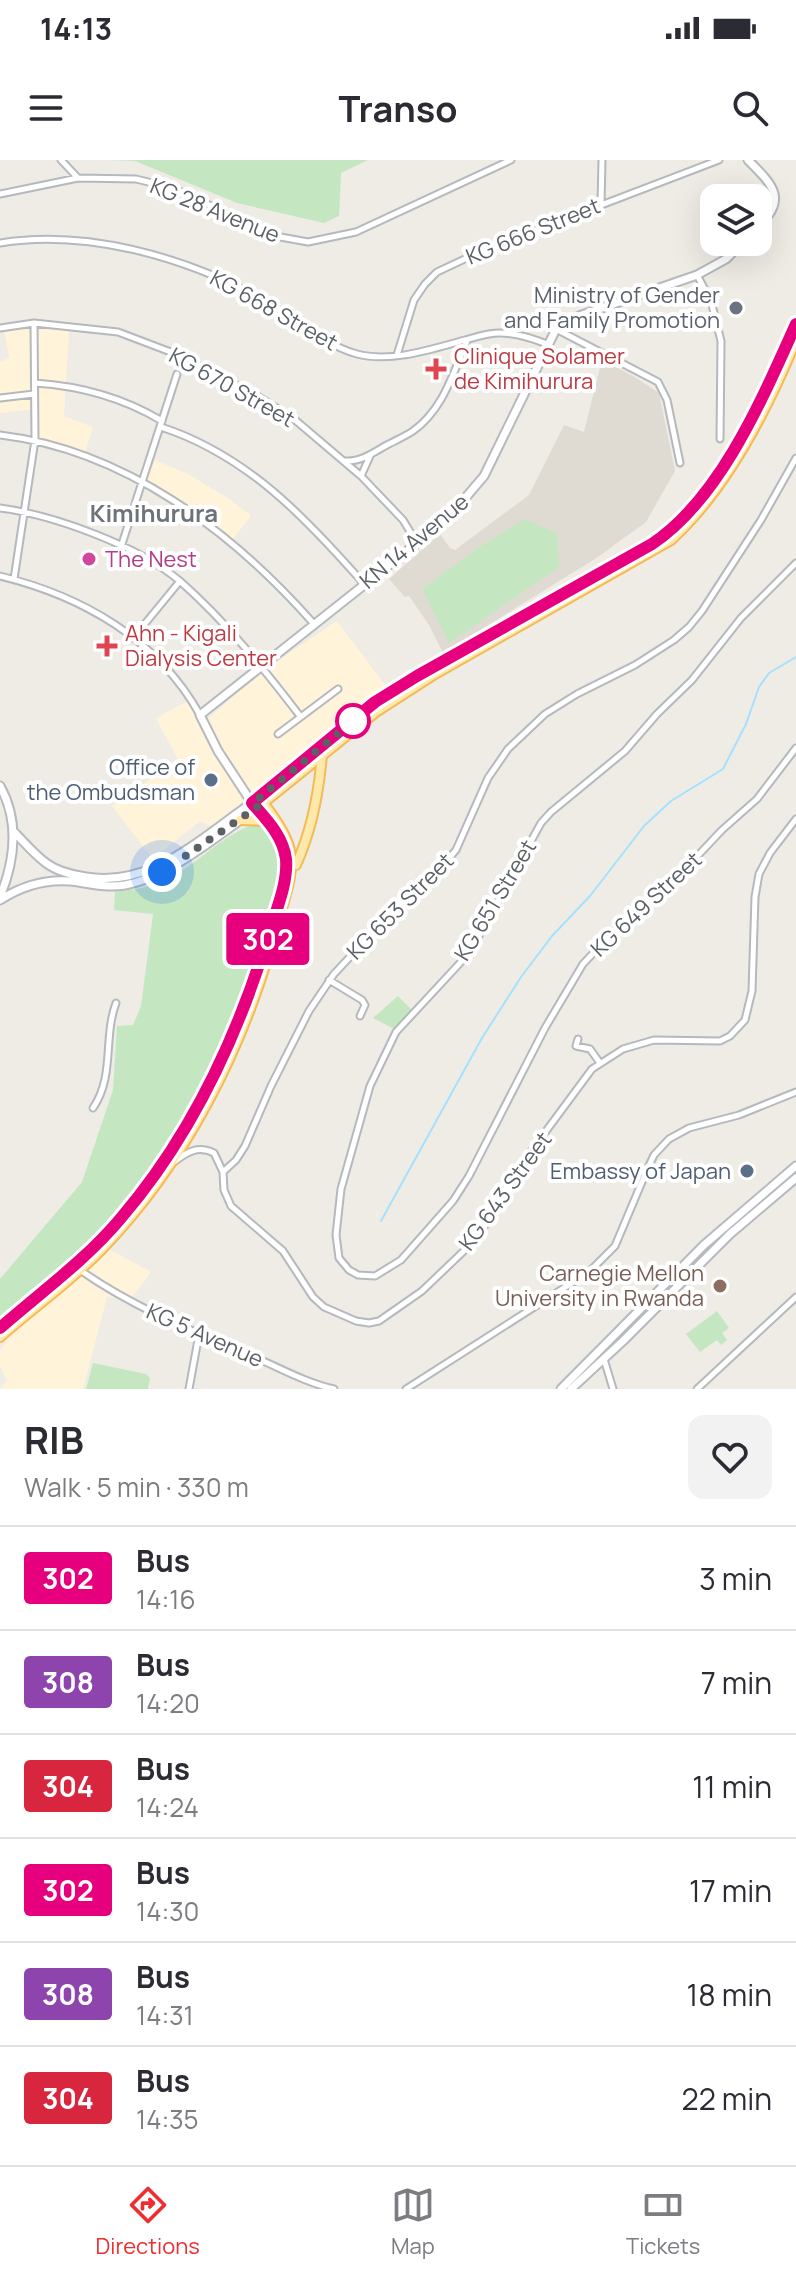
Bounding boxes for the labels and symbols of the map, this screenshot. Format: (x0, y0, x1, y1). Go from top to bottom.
street label: KG 28 Avenue (146, 170, 284, 250)
street label: KG 666 Street (461, 190, 605, 272)
street label: KG 668 Street (205, 263, 343, 357)
place label: Ministry of Gender and Family Promotion (504, 280, 720, 335)
marker: Ministry of Gender and Family Promotion (727, 299, 745, 317)
street label: KG 670 Street (164, 340, 300, 434)
place label: Clinique Solamer de Kimihurura (454, 341, 625, 396)
marker: Clinique Solamer de Kimihurura (425, 358, 447, 380)
street label: KN 14 Avenue (353, 486, 475, 595)
district label: Kimihurura (90, 496, 218, 529)
place label: The Nest (105, 544, 197, 574)
marker: The Nest (80, 550, 98, 568)
place label: Ahn - Kigali Dialysis Center (125, 618, 277, 673)
marker: Ahn - Kigali Dialysis Center (96, 635, 118, 657)
unlabelled marker (336, 704, 370, 738)
place label: Office of the Ombudsman (27, 752, 195, 807)
marker: Office of the Ombudsman (202, 771, 220, 789)
street label: KG 651 Street (447, 834, 543, 966)
street label: KG 649 Street (584, 845, 708, 963)
street label: KG 653 Street (340, 846, 460, 966)
your location (142, 852, 182, 892)
line badge: 302 (222, 913, 314, 965)
street label: KG 643 Street (452, 1125, 558, 1256)
place label: Embassy of Japan (550, 1156, 731, 1186)
marker: Embassy of Japan (738, 1162, 756, 1180)
place label: Carnegie Mellon University in Rwanda (495, 1258, 704, 1313)
marker: Carnegie Mellon University in Rwanda (711, 1277, 729, 1295)
street label: KG 5 Avenue (142, 1296, 268, 1374)

